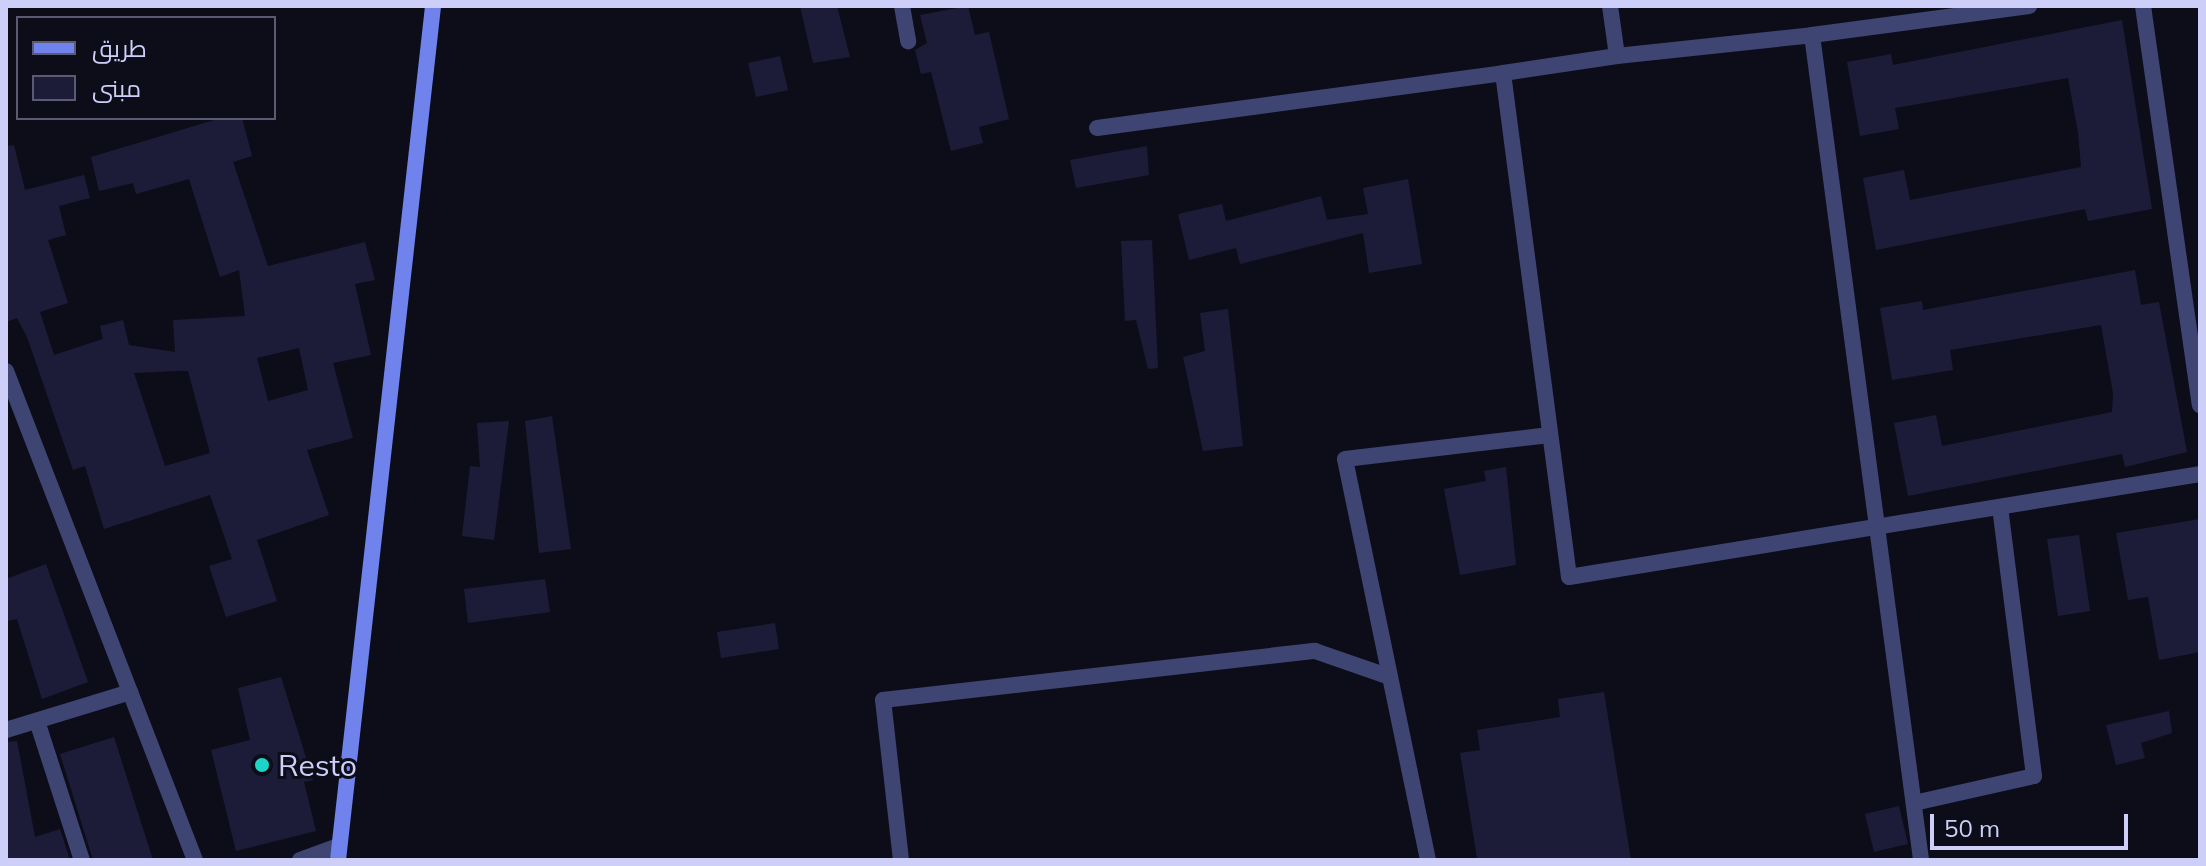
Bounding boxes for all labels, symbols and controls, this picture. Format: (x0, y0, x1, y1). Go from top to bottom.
legend (16, 16, 276, 120)
text: طريق (92, 33, 147, 63)
text: مبنى (92, 73, 141, 103)
place label: Resto (278, 747, 357, 783)
marker: Resto (253, 756, 271, 774)
scale bar (1934, 798, 2132, 848)
text: 50 m (1944, 813, 2000, 843)

